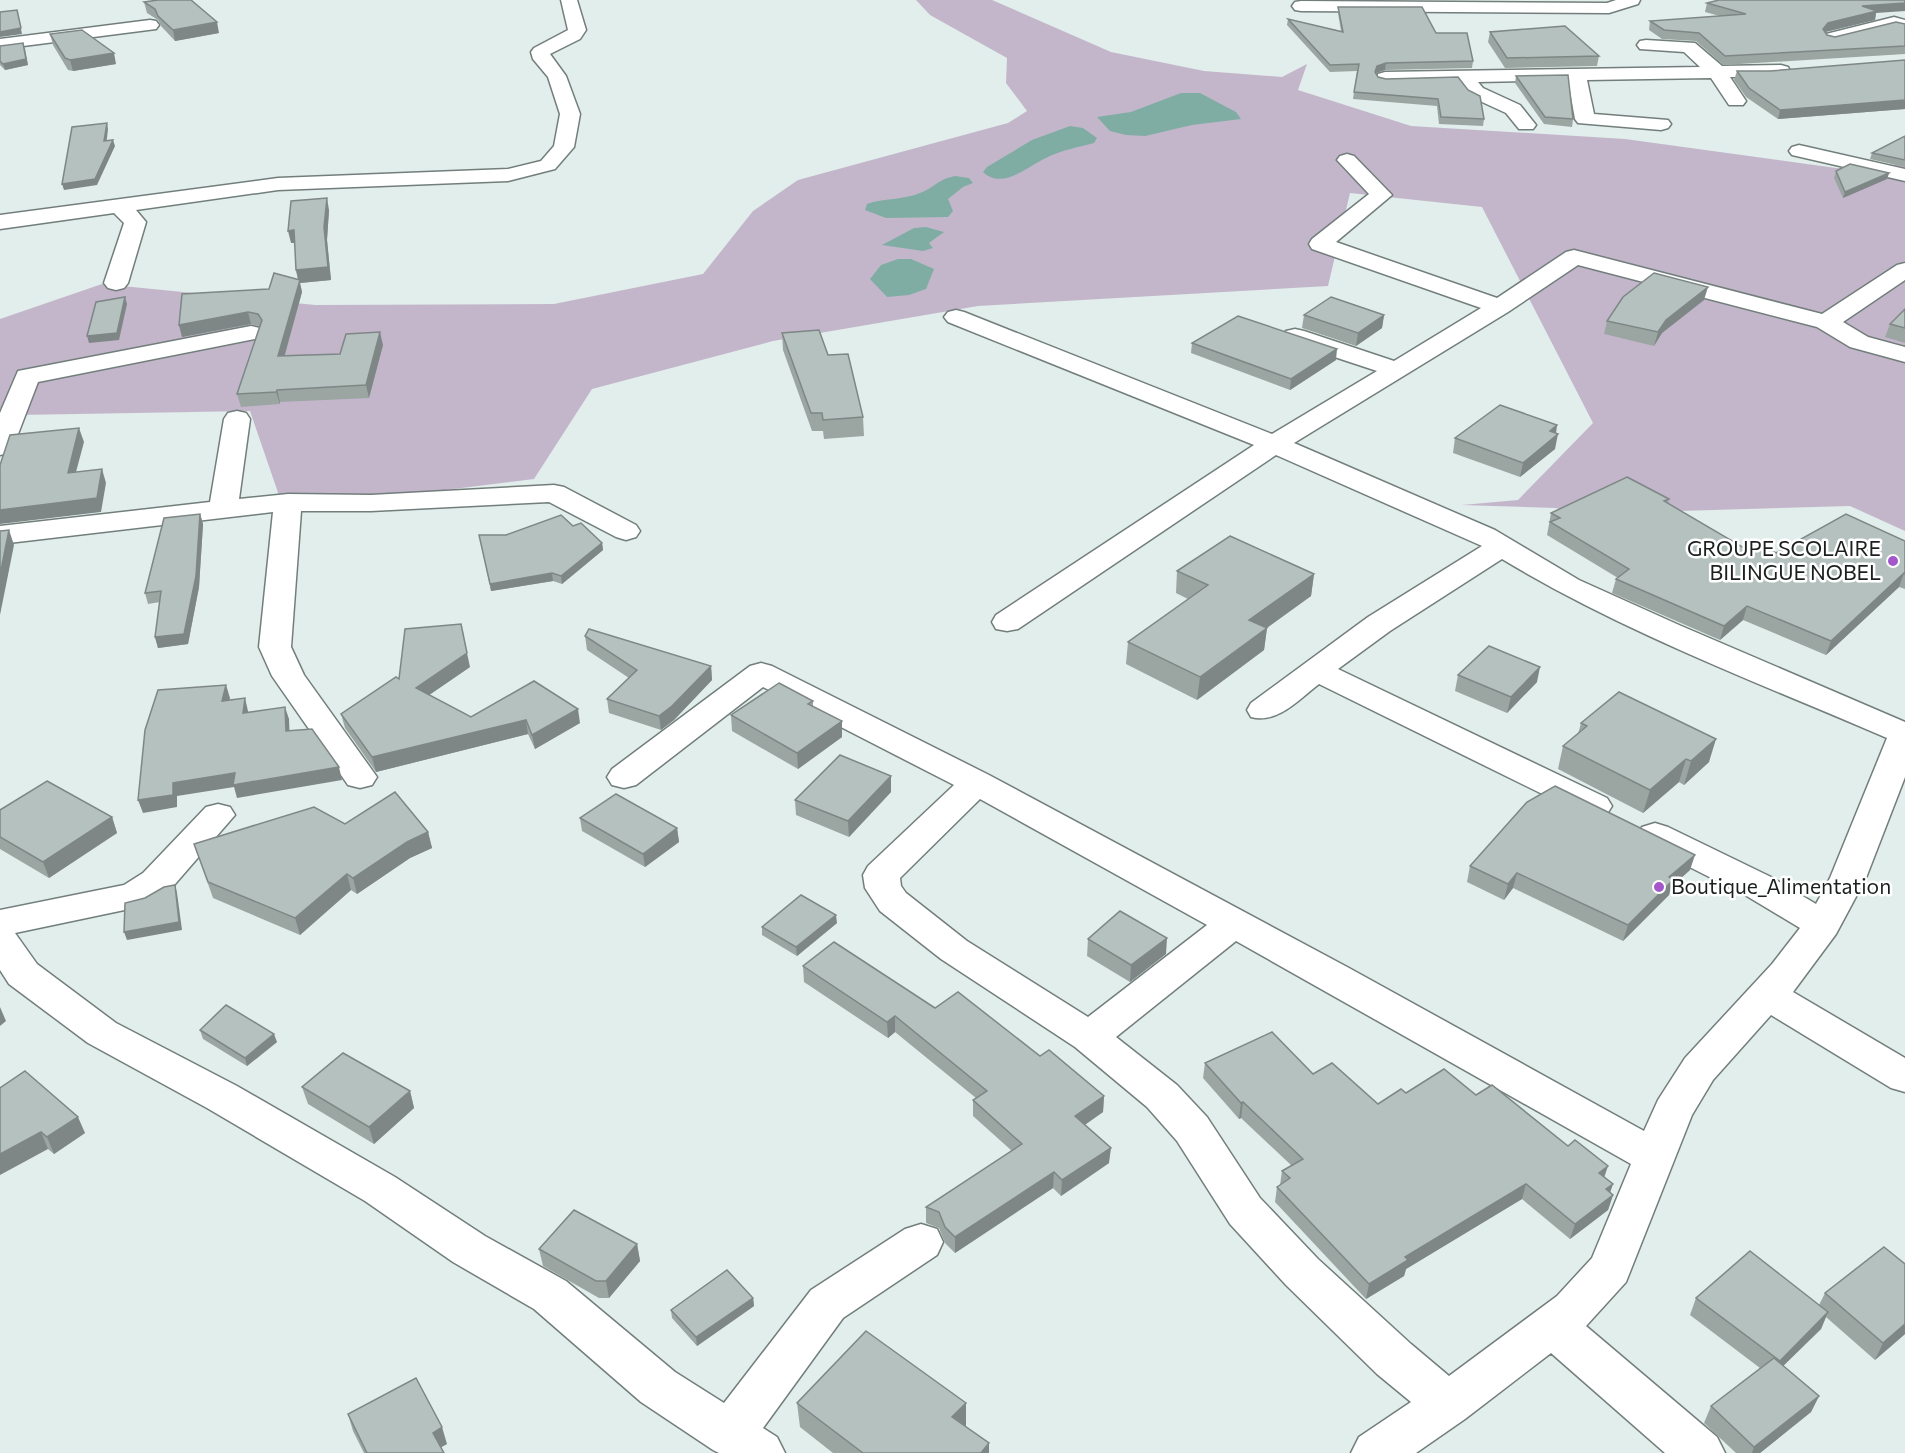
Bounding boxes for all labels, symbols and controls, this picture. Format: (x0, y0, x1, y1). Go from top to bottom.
place label: GROUPE SCOLAIRE BILINGUE NOBEL (1687, 535, 1881, 584)
marker: GROUPE SCOLAIRE BILINGUE NOBEL (1886, 554, 1900, 568)
place label: Boutique_Alimentation (1671, 873, 1891, 898)
marker: Boutique_Alimentation (1652, 880, 1666, 894)

